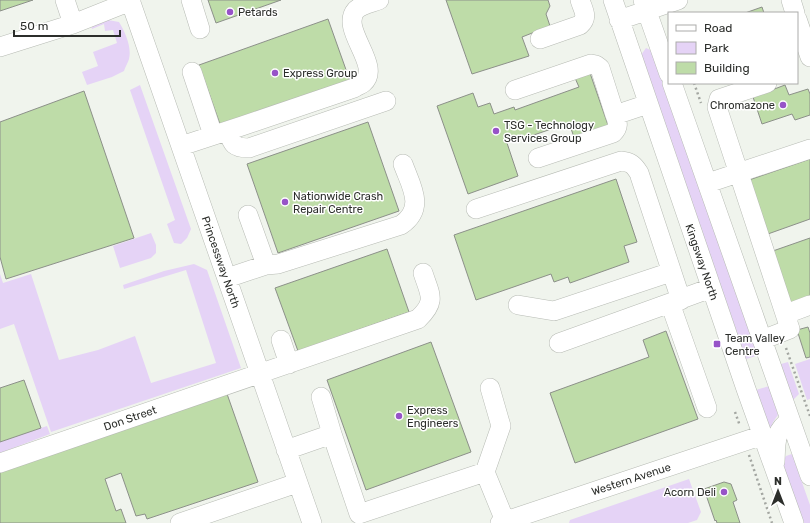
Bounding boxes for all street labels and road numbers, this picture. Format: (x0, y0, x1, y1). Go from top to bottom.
street label: Princessway North (199, 215, 242, 310)
street label: Kingsway North (682, 222, 721, 302)
street label: Don Street (102, 403, 159, 434)
street label: Western Avenue (590, 461, 672, 498)

